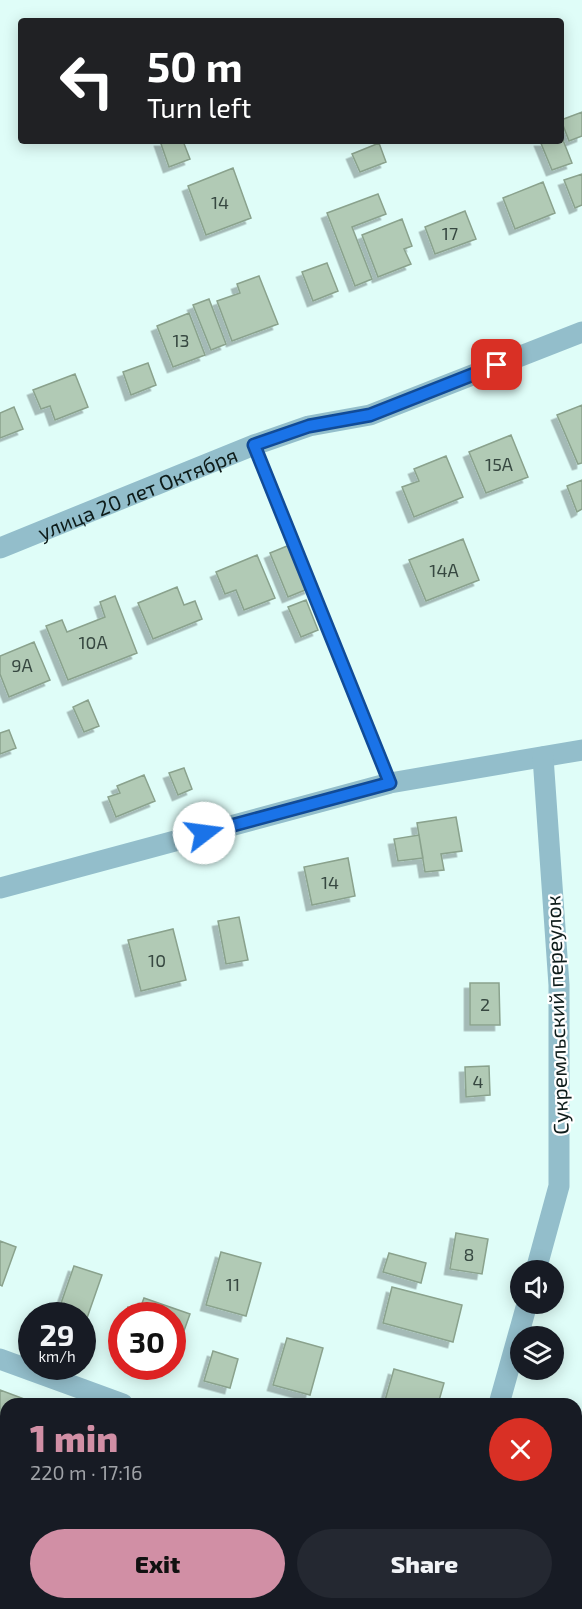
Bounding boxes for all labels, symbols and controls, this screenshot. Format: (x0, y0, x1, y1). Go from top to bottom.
text: 50 m (147, 40, 243, 90)
icon: left (48, 42, 126, 120)
text: Turn left (147, 91, 251, 123)
house number: 14 (211, 191, 229, 213)
house number: 17 (442, 222, 458, 244)
house number: 13 (172, 329, 190, 351)
pin (471, 339, 522, 390)
icon: arrive (480, 348, 513, 381)
street label: улица 20 лет Октября (34, 441, 241, 545)
house number: 15А (485, 453, 514, 475)
house number: 14А (429, 559, 460, 581)
house number: 10А (78, 631, 108, 653)
house number: 9А (11, 654, 34, 676)
position arrow (172, 801, 236, 865)
house number: 14 (321, 871, 339, 893)
street label: Сукремльский переулок (539, 895, 574, 1135)
house number: 10 (148, 949, 166, 971)
house number: 2 (480, 993, 490, 1015)
house number: 4 (472, 1070, 484, 1092)
house number: 8 (464, 1243, 474, 1265)
map controls (510, 1260, 564, 1380)
button: sound (510, 1260, 564, 1314)
house number: 11 (226, 1273, 240, 1295)
speed limit sign: 30 (108, 1302, 186, 1380)
text: 29 (39, 1316, 75, 1352)
button: layers (510, 1326, 564, 1380)
text: km/h (38, 1347, 76, 1365)
text: 1 min (30, 1416, 118, 1459)
button: close (489, 1418, 552, 1481)
text: 220 m · 17:16 (30, 1460, 142, 1484)
button: Exit (30, 1529, 285, 1598)
button: Share (297, 1529, 552, 1598)

